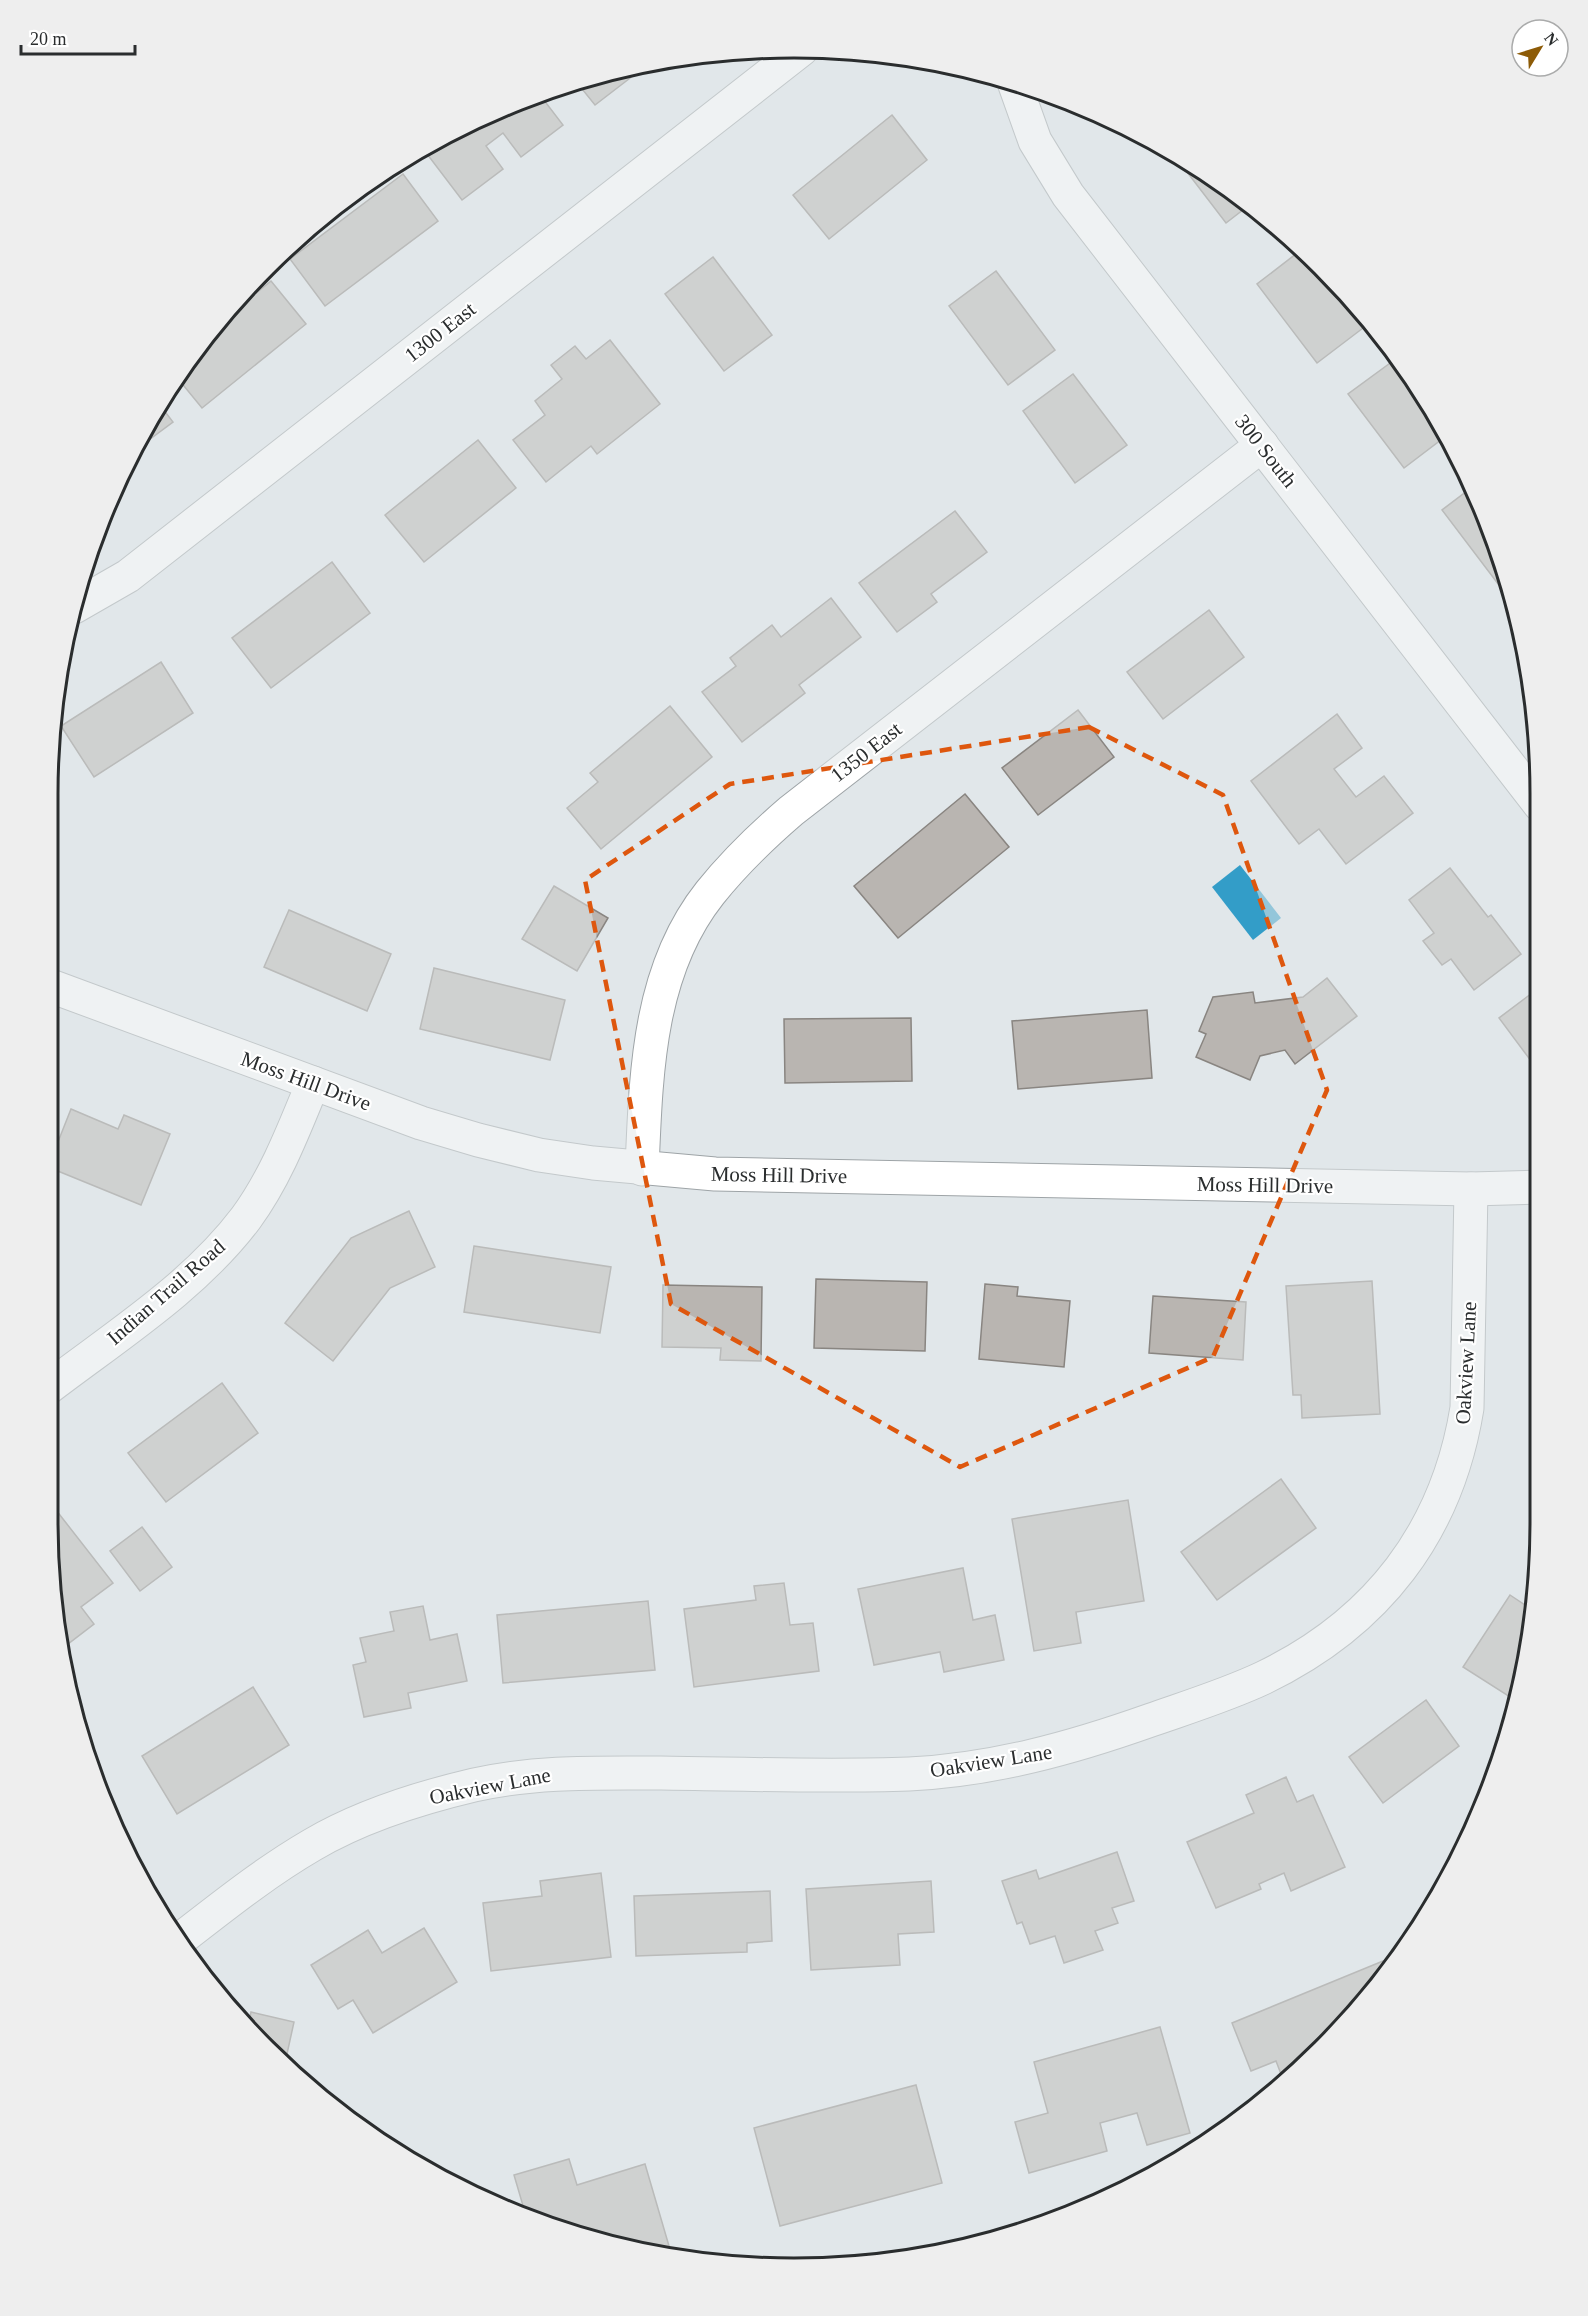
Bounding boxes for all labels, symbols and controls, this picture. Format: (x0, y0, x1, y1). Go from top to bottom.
scale bar (21, 18, 135, 56)
north arrow (1510, 18, 1570, 78)
text: 20 m (30, 29, 67, 49)
text: N (1541, 29, 1562, 49)
street label: 1300 East (400, 297, 480, 367)
street label: 300 South (1230, 410, 1302, 493)
street label: 1350 East (826, 717, 906, 787)
street label: Moss Hill Drive (238, 1046, 374, 1116)
street label: Moss Hill Drive (711, 1162, 847, 1188)
street label: Moss Hill Drive (1197, 1172, 1333, 1198)
street label: Indian Trail Road (102, 1234, 230, 1350)
street label: Oakview Lane (1451, 1301, 1481, 1425)
street label: Oakview Lane (928, 1740, 1054, 1782)
street label: Oakview Lane (427, 1762, 553, 1810)

